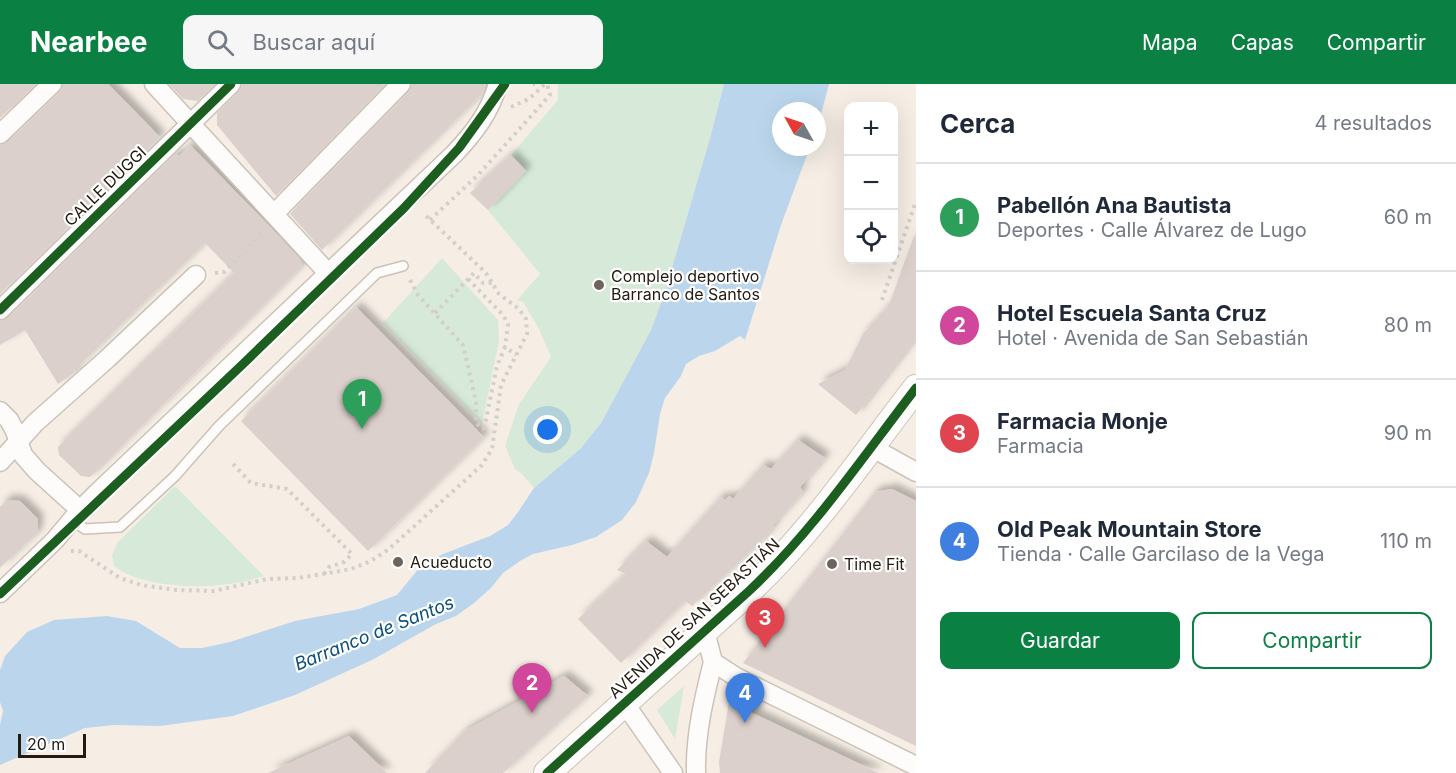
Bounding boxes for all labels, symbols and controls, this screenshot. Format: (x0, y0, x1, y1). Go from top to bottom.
search box (183, 15, 603, 69)
text: Nearbee (30, 25, 147, 59)
icon: search (204, 26, 237, 59)
text: Buscar aquí (252, 29, 375, 55)
text: Mapa (1142, 30, 1198, 55)
text: Capas (1231, 30, 1294, 55)
text: Compartir (1327, 30, 1426, 55)
north arrow (772, 102, 826, 156)
map controls (844, 102, 898, 264)
button: + (844, 102, 898, 156)
text: Cerca (940, 108, 1015, 139)
text: 4 resultados (1314, 111, 1432, 135)
street label: CALLE DUGGI (60, 142, 150, 230)
button: − (844, 156, 898, 210)
text: Pabellón Ana Bautista (997, 192, 1231, 218)
text: 1 (955, 205, 964, 229)
text: 60 m (1384, 205, 1432, 229)
button: locate (844, 210, 898, 264)
text: Deportes · Calle Álvarez de Lugo (997, 218, 1307, 242)
place label: Complejo deportivo Barranco de Santos (611, 266, 760, 304)
marker: Complejo deportivo Barranco de Santos (592, 278, 606, 292)
text: Hotel Escuela Santa Cruz (997, 300, 1267, 326)
text: 2 (953, 313, 966, 337)
text: 80 m (1384, 313, 1432, 337)
text: Hotel · Avenida de San Sebastián (997, 326, 1309, 350)
pin: 1 (342, 380, 382, 429)
text: Farmacia Monje (997, 408, 1168, 434)
your location (533, 415, 562, 444)
text: 3 (953, 421, 966, 445)
text: 90 m (1384, 421, 1432, 445)
text: Farmacia (997, 434, 1084, 458)
text: Old Peak Mountain Store (997, 516, 1262, 542)
text: 4 (953, 529, 966, 553)
text: 110 m (1380, 529, 1432, 553)
street label: AVENIDA DE SAN SEBASTIÁN (604, 533, 784, 703)
text: Tienda · Calle Garcilaso de la Vega (997, 542, 1325, 566)
place label: Acueducto (410, 552, 492, 572)
place label: Time Fit (844, 554, 905, 574)
marker: Acueducto (391, 555, 405, 569)
marker: Time Fit (825, 557, 839, 571)
water label: Barranco de Santos (291, 591, 457, 675)
pin: 3 (746, 598, 784, 648)
button: Guardar (940, 612, 1180, 669)
button: Compartir (1192, 612, 1432, 669)
pin: 2 (512, 664, 552, 713)
pin: 4 (726, 674, 764, 723)
scale bar (18, 731, 86, 758)
text: 20 m (27, 734, 65, 754)

